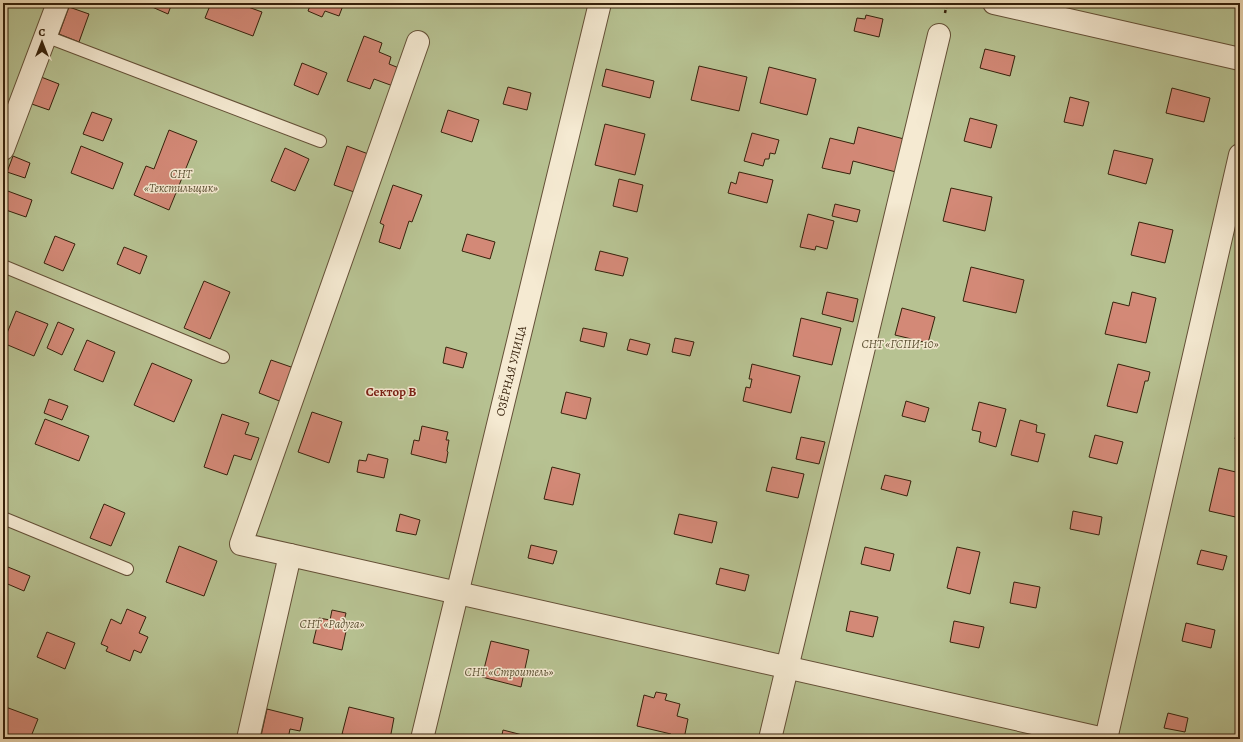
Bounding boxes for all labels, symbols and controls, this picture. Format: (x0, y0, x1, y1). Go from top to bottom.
north arrow (22, 22, 62, 62)
text: С (39, 25, 46, 40)
park label: СНТ «Текстильщик» (144, 166, 218, 196)
street label: ОЗЁРНАЯ УЛИЦА (492, 323, 530, 418)
park label: СНТ «ГСПИ-10» (861, 336, 939, 352)
district label: Сектор В (366, 383, 416, 400)
park label: СНТ «Радуга» (299, 616, 365, 632)
park label: СНТ «Строитель» (465, 664, 553, 680)

